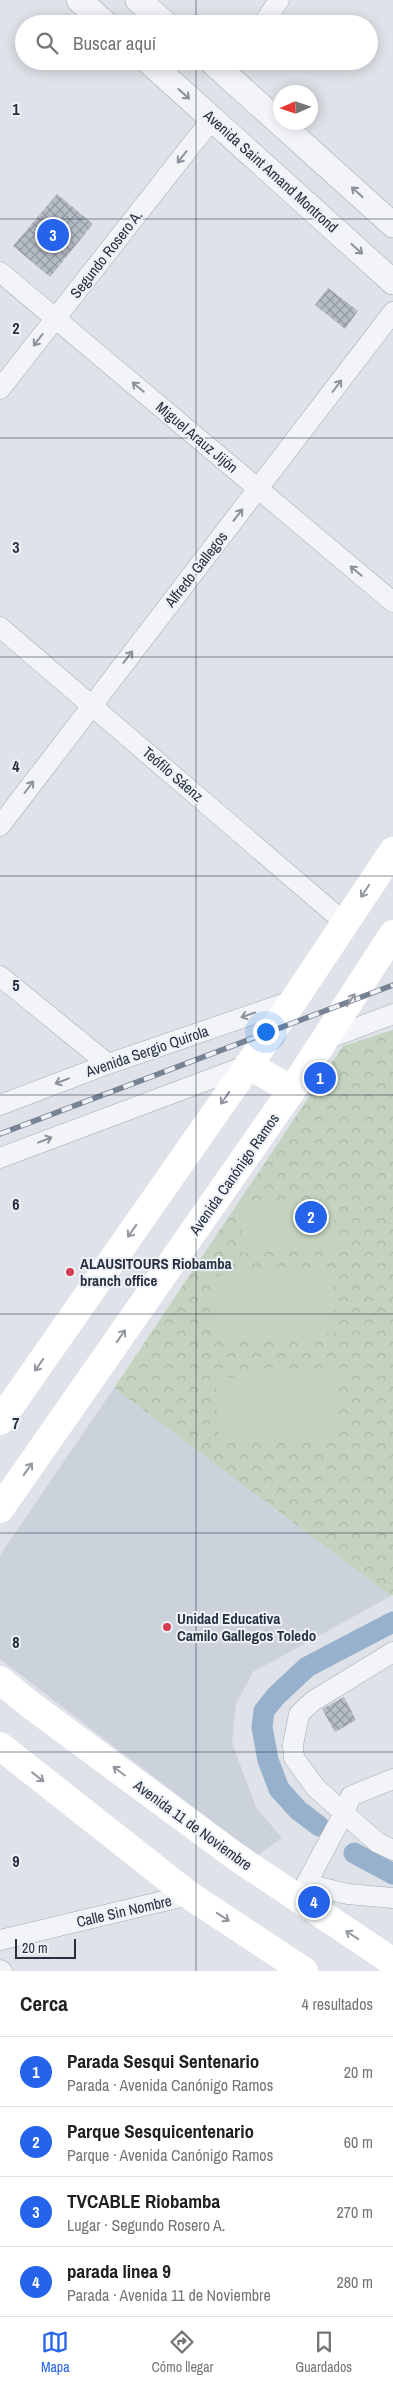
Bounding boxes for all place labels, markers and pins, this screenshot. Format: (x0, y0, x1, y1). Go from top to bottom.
pin: 3 (37, 216, 69, 254)
pin: 1 (304, 1059, 336, 1097)
pin: 2 (295, 1198, 327, 1236)
place label: ALAUSITOURS Riobamba branch office (80, 1253, 232, 1291)
marker: ALAUSITOURS Riobamba branch office (64, 1266, 76, 1278)
place label: Unidad Educativa Camilo Gallegos Toledo (177, 1608, 316, 1646)
marker: Unidad Educativa Camilo Gallegos Toledo (161, 1621, 173, 1633)
pin: 4 (298, 1883, 330, 1921)

